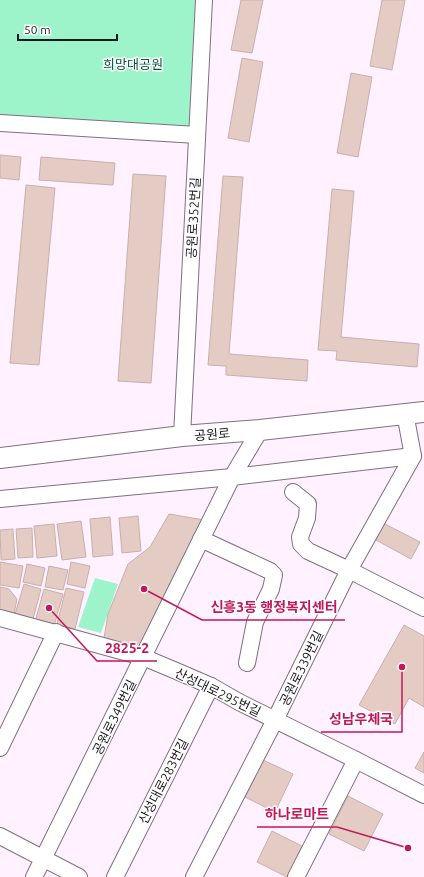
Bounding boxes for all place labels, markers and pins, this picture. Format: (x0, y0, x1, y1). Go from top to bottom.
callout: 신흥3동 행정복지센터 (202, 594, 345, 620)
callout: 2825-2 (97, 635, 157, 661)
callout: 성남우체국 (321, 706, 402, 732)
callout: 하나로마트 (257, 801, 337, 827)

